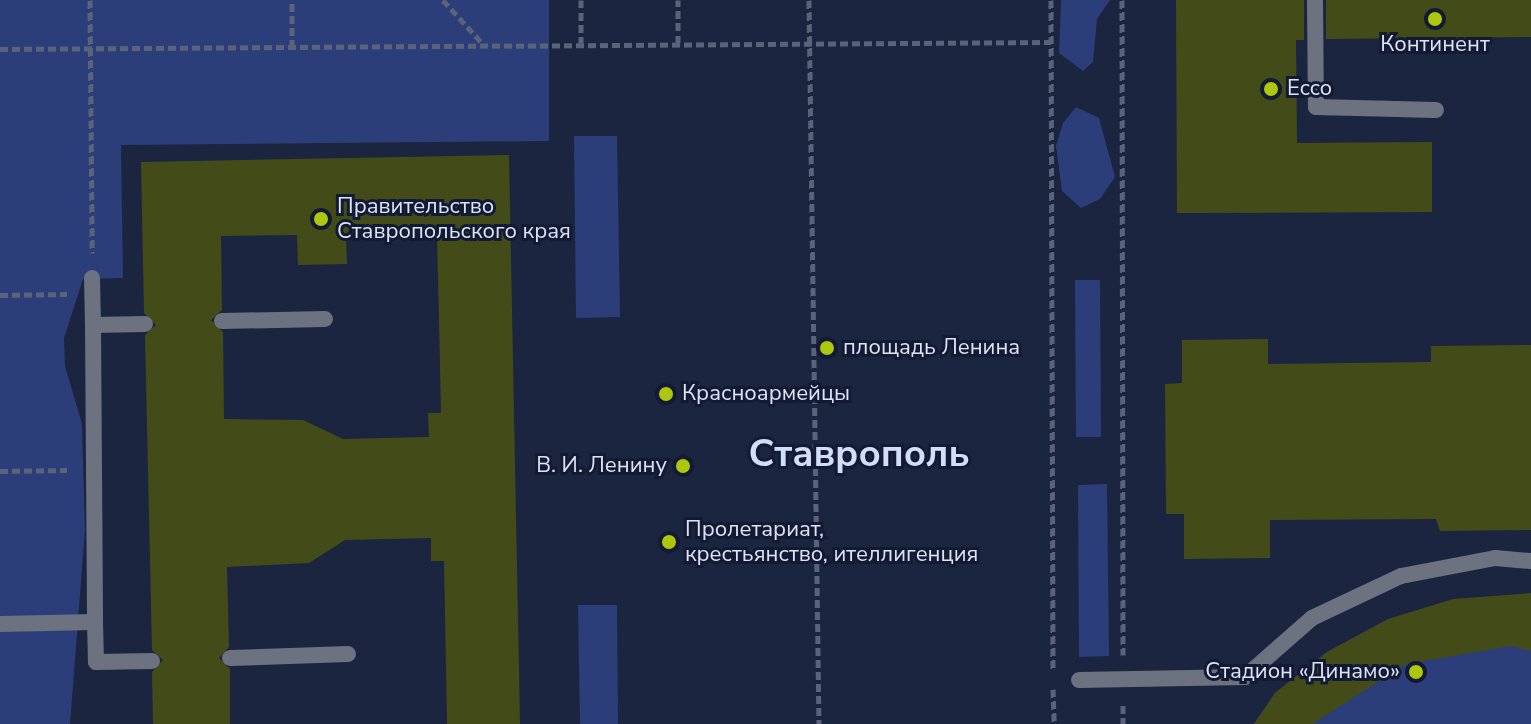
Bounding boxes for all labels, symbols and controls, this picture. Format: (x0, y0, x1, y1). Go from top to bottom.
marker: Континент (1426, 10, 1444, 28)
place label: Континент (1380, 32, 1490, 58)
place label: Ecco (1287, 76, 1332, 102)
marker: Ecco (1262, 80, 1280, 98)
place label: Правительство Ставропольского края (337, 193, 571, 244)
marker: Правительство Ставропольского края (312, 210, 330, 228)
place label: площадь Ленина (843, 335, 1020, 361)
marker: площадь Ленина (818, 339, 836, 357)
place label: Красноармейцы (682, 381, 850, 407)
marker: Красноармейцы (657, 385, 675, 403)
district label: Ставрополь (748, 431, 970, 477)
place label: В. И. Ленину (536, 453, 667, 479)
marker: В. И. Ленину (674, 457, 692, 475)
place label: Пролетариат, крестьянство, ителлигенция (685, 516, 978, 568)
marker: Пролетариат, крестьянство, ителлигенция (660, 533, 678, 551)
place label: Стадион «Динамо» (1205, 659, 1400, 685)
marker: Стадион «Динамо» (1407, 663, 1425, 681)

